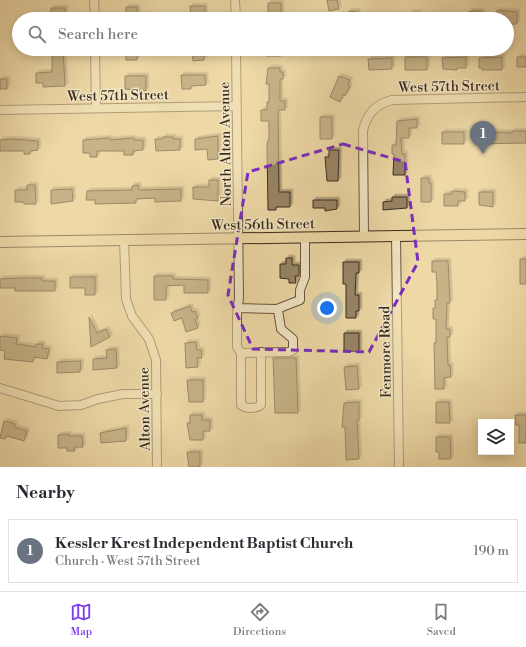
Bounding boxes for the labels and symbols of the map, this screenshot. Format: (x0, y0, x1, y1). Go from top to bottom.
street label: West 57th Street (397, 77, 500, 97)
street label: North Alton Avenue (216, 81, 236, 206)
street label: West 57th Street (66, 86, 169, 106)
pin: 1 (470, 121, 496, 154)
street label: West 56th Street (210, 215, 315, 235)
your location (317, 298, 337, 318)
street label: Fenmore Road (376, 306, 396, 398)
street label: Alton Avenue (135, 367, 155, 452)

